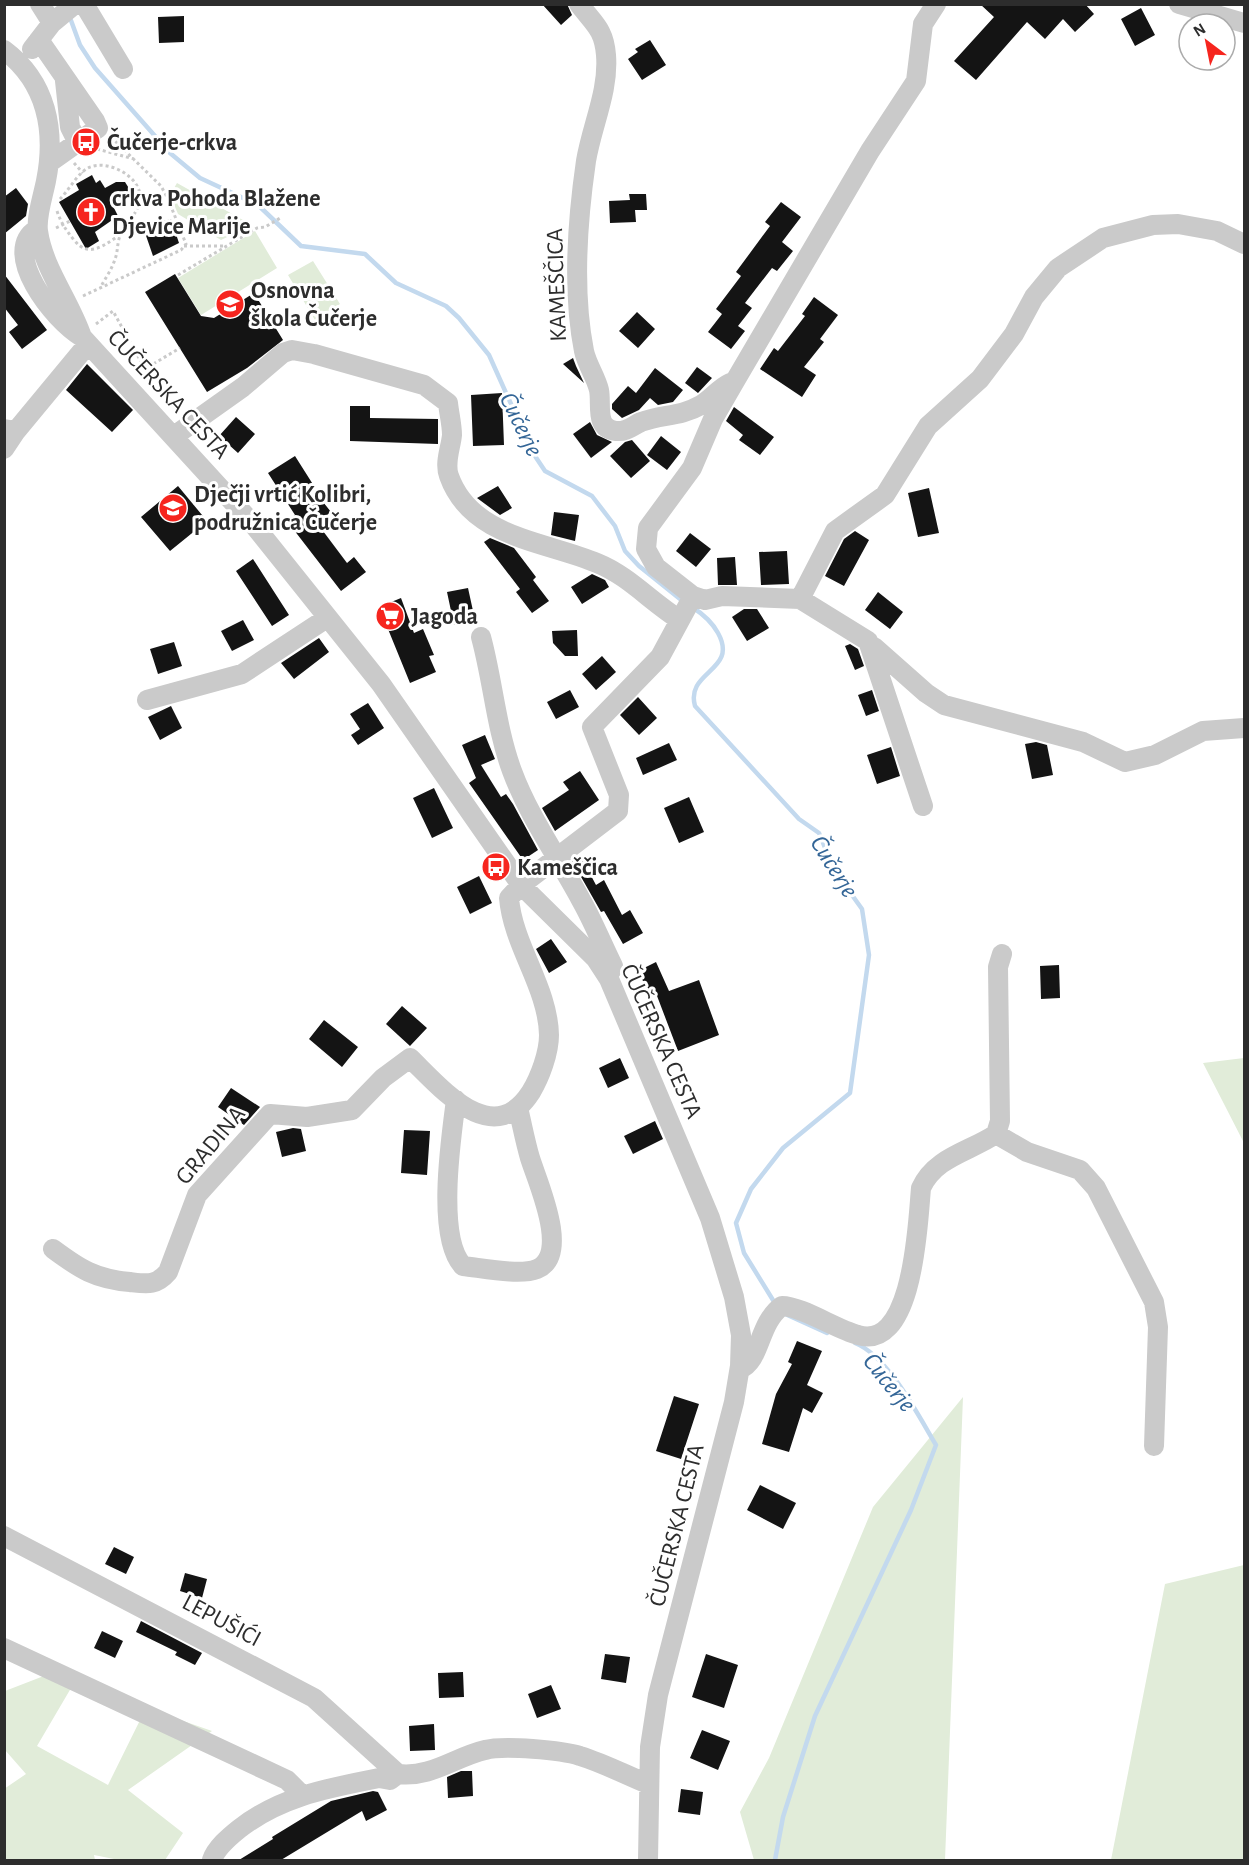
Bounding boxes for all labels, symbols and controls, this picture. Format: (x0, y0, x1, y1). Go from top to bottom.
north arrow (1177, 12, 1237, 72)
text: N (1191, 20, 1209, 40)
bus stop icon: Čučerje-crkva (70, 126, 102, 158)
place label: Čučerje-crkva (107, 127, 237, 155)
place label: crkva Pohoda Blažene Djevice Marije (112, 187, 321, 239)
church icon: crkva Pohoda Blažene Djevice Marije (75, 196, 107, 228)
street label: KAMEŠČICA (542, 228, 571, 342)
place label: Osnovna škola Čučerje (251, 279, 377, 331)
school or university icon: Osnovna škola Čučerje (214, 288, 246, 320)
street label: ČUČERSKA CESTA (103, 325, 235, 464)
water label: Čučerje (495, 388, 549, 461)
place label: Dječji vrtić Kolibri, podružnica Čučerje (194, 483, 377, 535)
school or university icon: Dječji vrtić Kolibri, podružnica Čučerje (157, 492, 189, 524)
supermarket icon: Jagoda (374, 600, 406, 632)
place label: Jagoda (411, 605, 478, 629)
water label: Čučerje (805, 830, 864, 902)
bus stop icon: Kameščica (480, 851, 512, 883)
place label: Kameščica (517, 856, 618, 880)
street label: ČUČERSKA CESTA (616, 960, 707, 1122)
street label: GRADINA (171, 1102, 250, 1189)
water label: Čučerje (858, 1347, 922, 1417)
street label: ČUČERSKA CESTA (644, 1441, 709, 1609)
street label: LEPUŠIĆI (178, 1588, 266, 1652)

